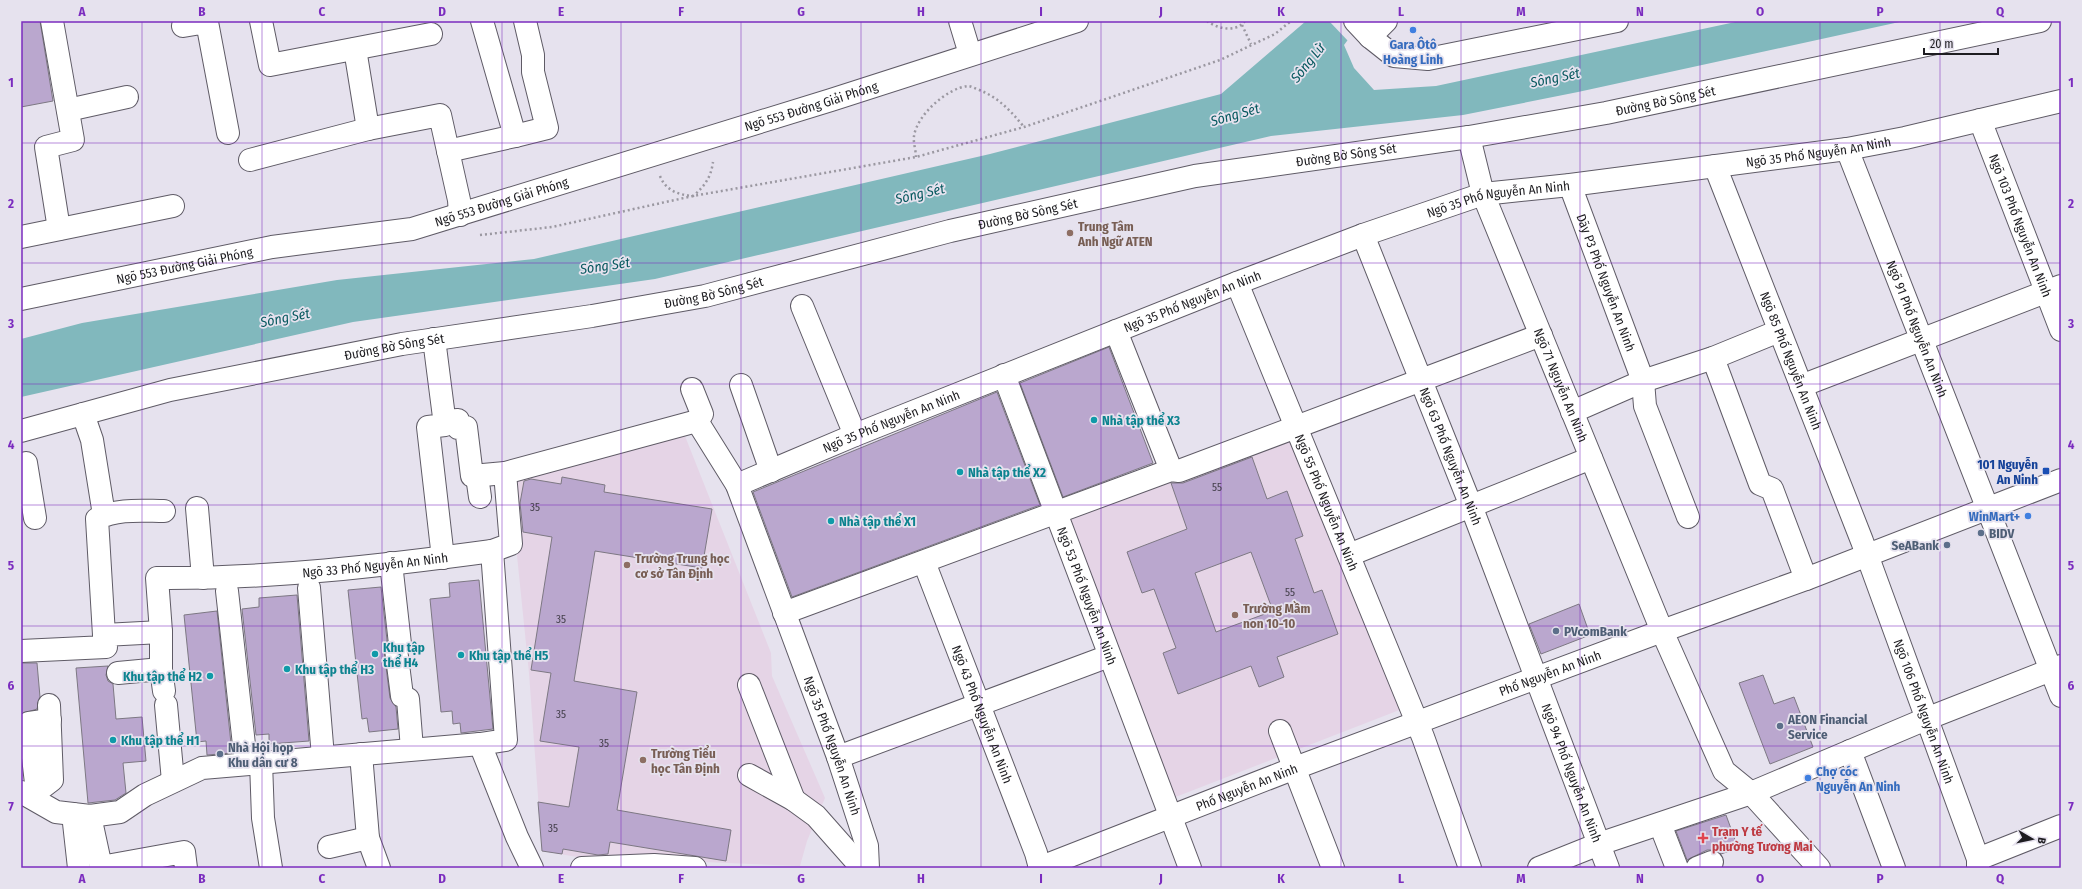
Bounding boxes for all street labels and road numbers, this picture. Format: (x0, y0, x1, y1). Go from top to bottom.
street label: Ngõ 553 Đường Giải Phóng (742, 78, 880, 134)
street label: Đường Bờ Sông Sét (1614, 82, 1717, 118)
street label: Ngõ 35 Phố Nguyễn An Ninh (1745, 133, 1892, 170)
street label: Đường Bờ Sông Sét (1295, 140, 1398, 169)
street label: Ngõ 103 Phố Nguyễn An Ninh (1986, 152, 2055, 299)
street label: Ngõ 553 Đường Giải Phóng (433, 174, 571, 229)
street label: Ngõ 35 Phố Nguyễn An Ninh (1425, 178, 1571, 220)
street label: Đường Bờ Sông Sét (977, 195, 1080, 232)
street label: Dãy P3 Phố Nguyễn An Ninh (1574, 212, 1639, 353)
street label: Ngõ 553 Đường Giải Phóng (115, 244, 255, 287)
street label: Ngõ 91 Phố Nguyễn An Ninh (1884, 258, 1951, 399)
street label: Ngõ 35 Phố Nguyễn An Ninh (1121, 267, 1263, 335)
street label: Đường Bờ Sông Sét (663, 273, 766, 311)
street label: Ngõ 85 Phố Nguyễn An Ninh (1757, 289, 1825, 432)
street label: Ngõ 71 Nguyễn An Ninh (1531, 326, 1591, 444)
street label: Đường Bờ Sông Sét (343, 330, 446, 363)
street label: Ngõ 63 Phố Nguyễn An Ninh (1417, 385, 1485, 527)
street label: Ngõ 35 Phố Nguyễn An Ninh (820, 387, 962, 455)
street label: Ngõ 55 Phố Nguyễn An Ninh (1292, 432, 1362, 573)
street label: Ngõ 53 Phố Nguyễn An Ninh (1054, 525, 1120, 667)
street label: Ngõ 33 Phố Nguyễn An Ninh (302, 549, 449, 580)
street label: Ngõ 106 Phố Nguyễn An Ninh (1891, 637, 1957, 786)
street label: Ngõ 43 Phố Nguyễn An Ninh (949, 643, 1016, 785)
street label: Phố Nguyễn An Ninh (1497, 647, 1603, 699)
street label: Ngõ 35 Phố Nguyễn An Ninh (801, 674, 864, 817)
street label: Ngõ 94 Phố Nguyễn An Ninh (1539, 701, 1605, 844)
street label: Phố Nguyễn An Ninh (1194, 760, 1300, 813)

